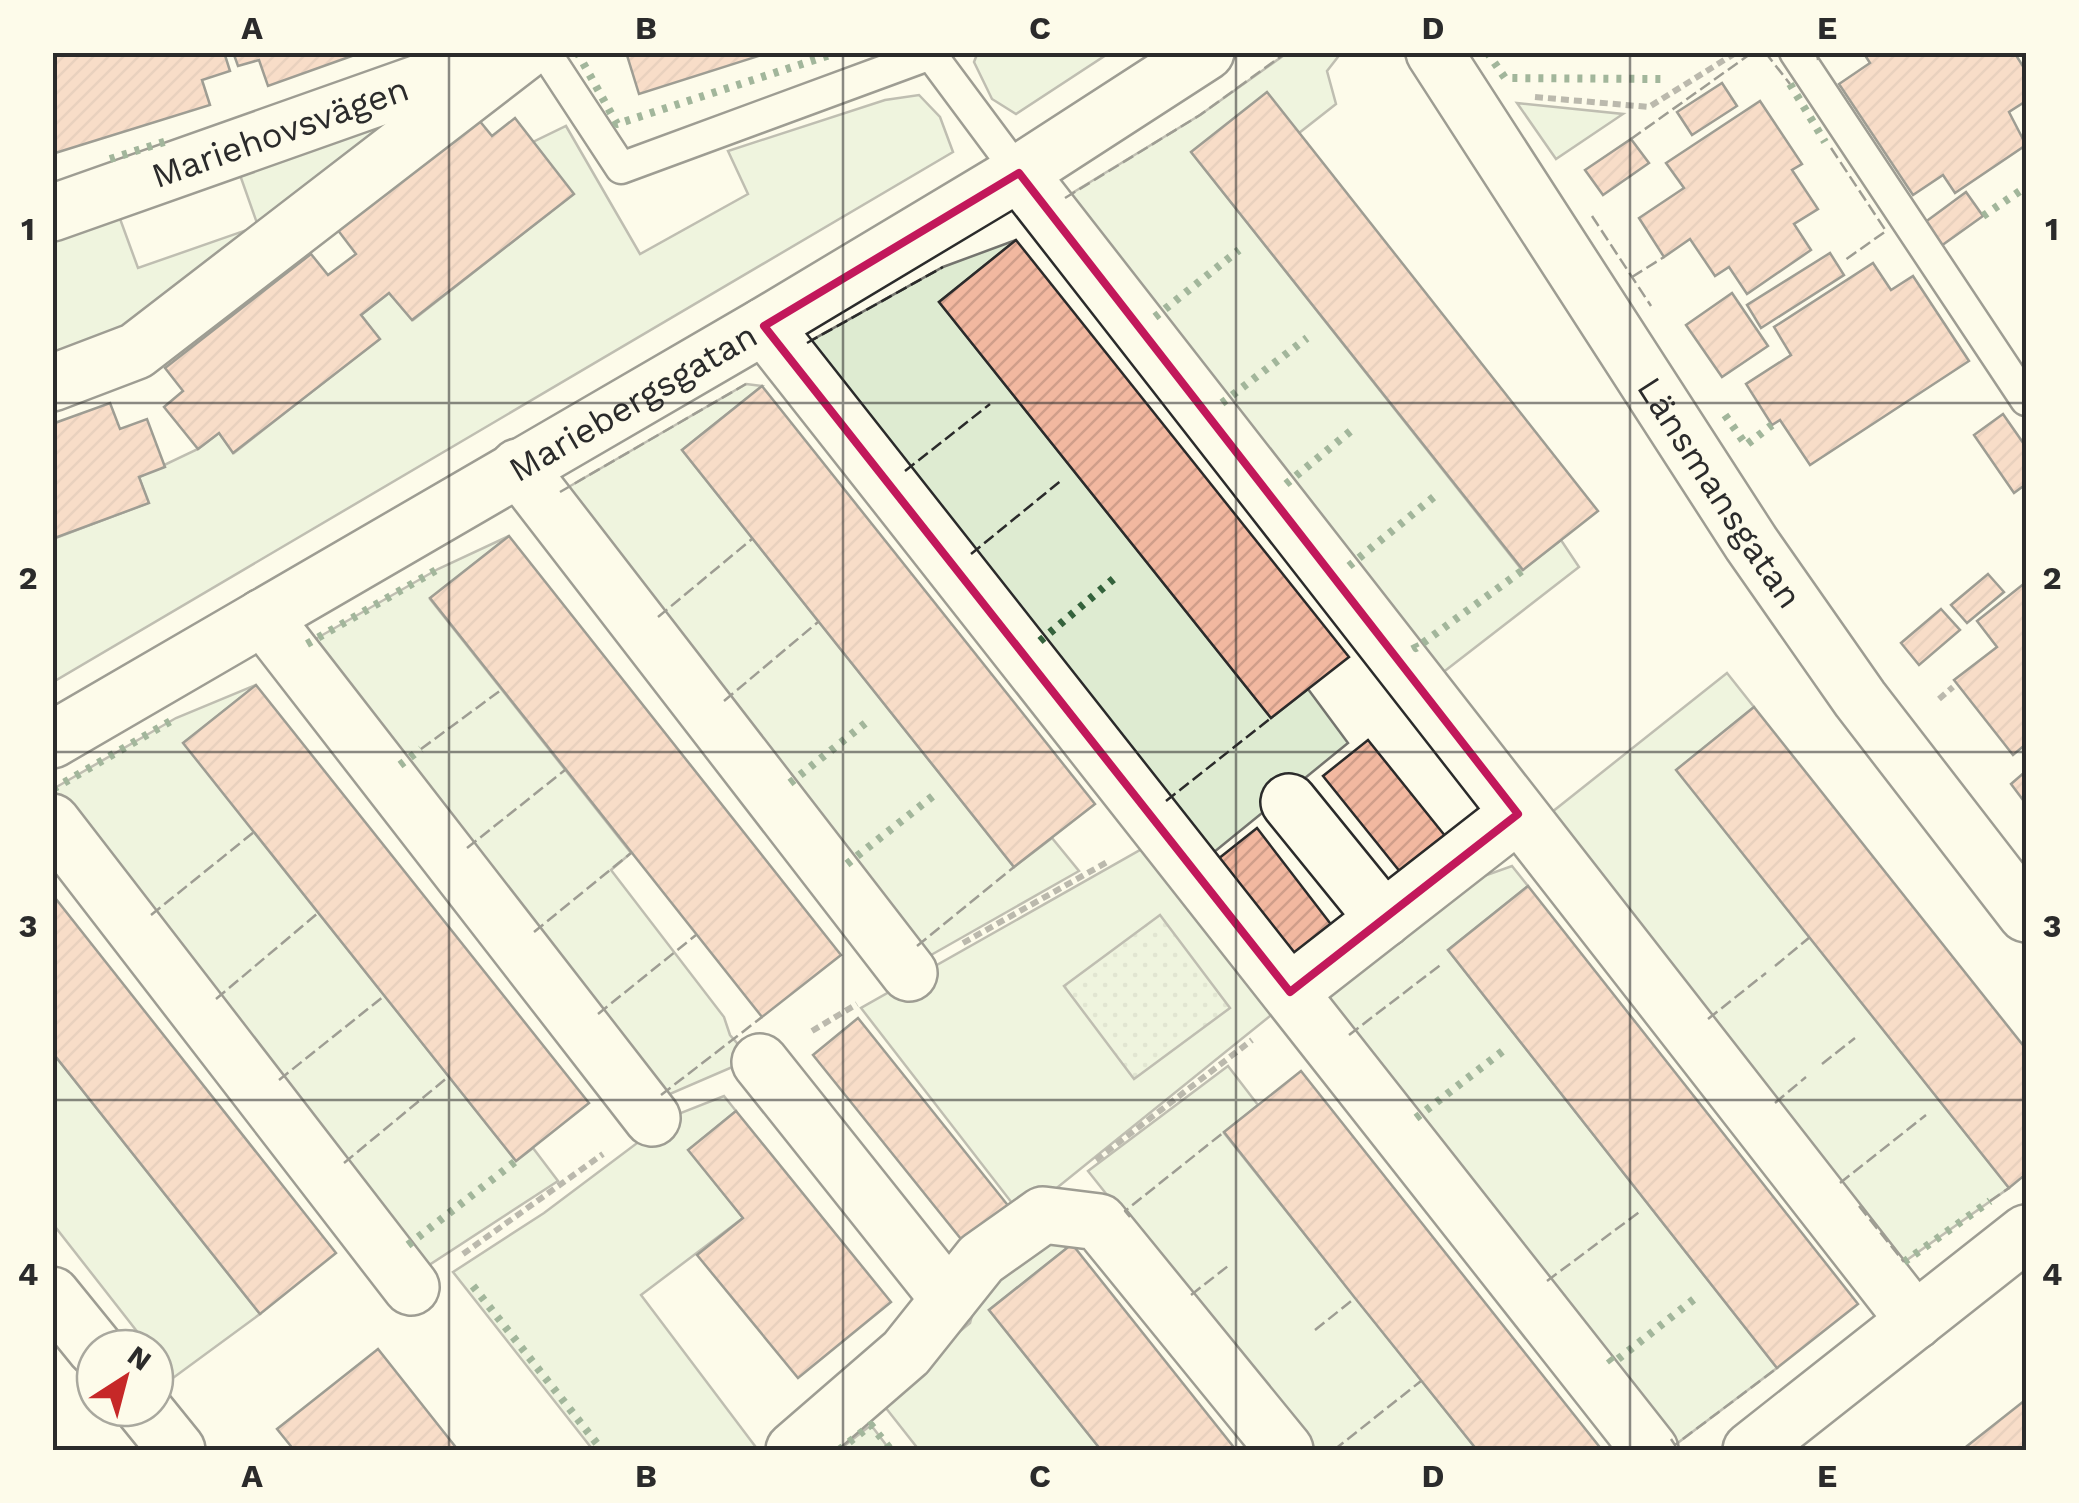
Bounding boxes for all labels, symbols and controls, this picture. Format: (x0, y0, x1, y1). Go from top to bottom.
text: A (241, 9, 263, 47)
text: B (635, 9, 657, 47)
text: C (1029, 9, 1051, 47)
text: D (1422, 9, 1444, 47)
text: E (1817, 9, 1837, 47)
street label: Mariehovsvägen (146, 67, 414, 197)
text: 1 (21, 210, 35, 248)
text: 1 (2045, 210, 2059, 248)
street label: Mariebergsgatan (501, 314, 764, 491)
street label: Länsmansgatan (1628, 369, 1811, 616)
text: 2 (18, 559, 38, 597)
text: 2 (2042, 559, 2062, 597)
text: 3 (19, 907, 37, 945)
text: 3 (2043, 907, 2061, 945)
text: 4 (18, 1255, 38, 1293)
text: 4 (2042, 1255, 2062, 1293)
north arrow (75, 1328, 175, 1428)
text: N (121, 1339, 157, 1378)
text: A (241, 1457, 263, 1495)
text: B (635, 1457, 657, 1495)
text: C (1029, 1457, 1051, 1495)
text: D (1422, 1457, 1444, 1495)
text: E (1817, 1457, 1837, 1495)

